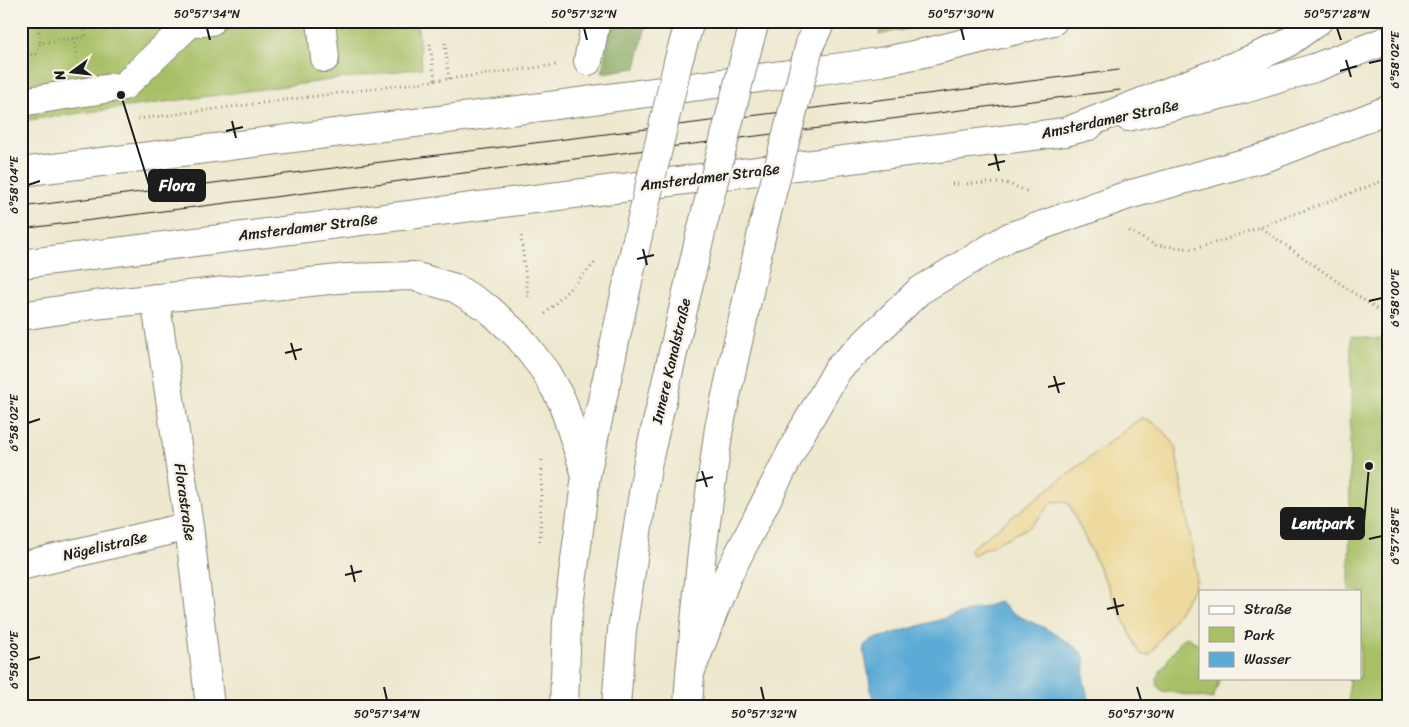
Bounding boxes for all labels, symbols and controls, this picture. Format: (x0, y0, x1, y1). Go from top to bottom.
text: 50°57'34"N (174, 3, 241, 25)
text: 50°57'32"N (551, 3, 617, 25)
text: 50°57'30"N (928, 3, 995, 25)
text: 50°57'28"N (1304, 3, 1371, 25)
text: 6°58'02"E (1384, 30, 1406, 89)
north arrow (48, 48, 98, 98)
text: N (47, 67, 74, 84)
street label: Amsterdamer Straße (1038, 92, 1182, 146)
text: 6°58'04"E (3, 155, 25, 214)
street label: Amsterdamer Straße (638, 156, 781, 199)
callout: Flora (149, 170, 205, 201)
text: Flora (158, 171, 196, 200)
street label: Amsterdamer Straße (236, 206, 379, 249)
text: 6°58'00"E (1384, 268, 1406, 327)
street label: Innere Kanalstraße (644, 296, 698, 427)
text: 6°58'02"E (3, 393, 25, 452)
street label: Florastraße (167, 461, 203, 543)
text: 6°57'58"E (1384, 506, 1406, 564)
callout: Lentpark (1281, 508, 1364, 539)
text: Lentpark (1292, 509, 1355, 538)
street label: Nägelistraße (60, 524, 150, 568)
legend (1199, 590, 1362, 680)
text: Straße (1244, 596, 1292, 622)
text: Park (1244, 622, 1275, 648)
text: 6°58'00"E (3, 630, 25, 689)
text: Wasser (1244, 646, 1292, 672)
text: 50°57'34"N (354, 703, 421, 725)
text: 50°57'32"N (731, 703, 797, 725)
text: 50°57'30"N (1108, 703, 1175, 725)

